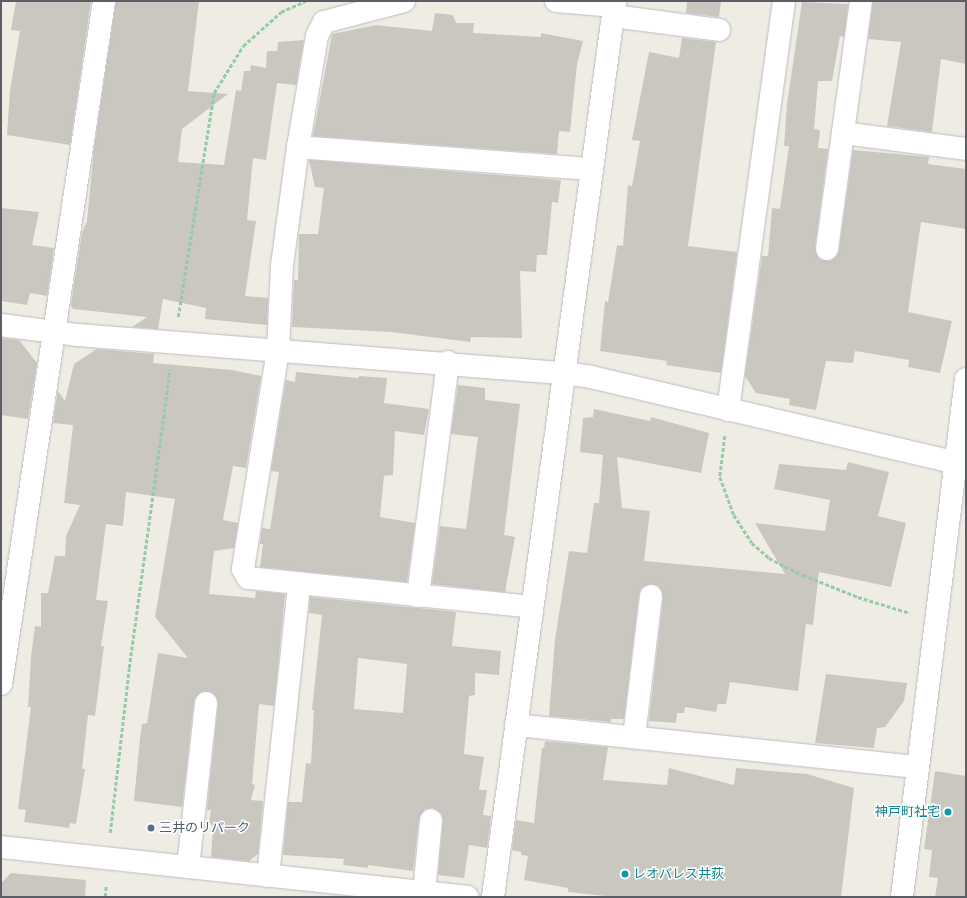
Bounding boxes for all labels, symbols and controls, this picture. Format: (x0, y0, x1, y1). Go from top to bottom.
place label: 神戸町社宅 (875, 804, 940, 820)
marker: 神戸町社宅 (943, 807, 953, 817)
place label: 三井のリパーク (159, 820, 250, 836)
marker: 三井のリパーク (146, 823, 156, 833)
place label: レオパレス井荻 (633, 866, 724, 882)
marker: レオパレス井荻 (620, 869, 630, 879)

